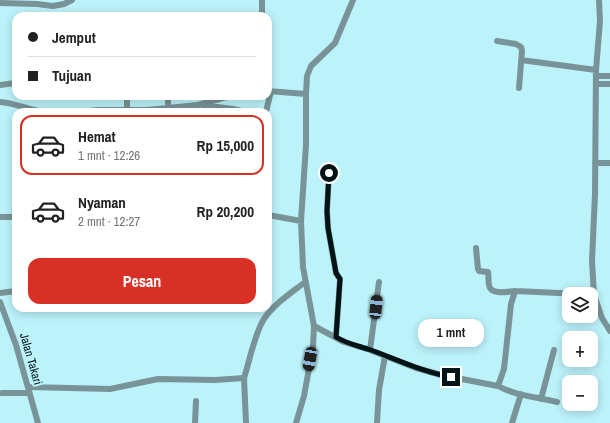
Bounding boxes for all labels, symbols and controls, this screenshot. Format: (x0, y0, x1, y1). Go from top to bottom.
text: Jemput (52, 27, 96, 48)
text: Tujuan (52, 65, 91, 86)
text: Hemat (78, 126, 116, 147)
icon: car (30, 127, 66, 163)
text: Rp 15,000 (197, 135, 254, 156)
text: 1 mnt · 12:26 (78, 147, 140, 164)
route start (320, 164, 338, 182)
text: Nyaman (78, 192, 126, 213)
icon: car (30, 193, 66, 229)
text: Rp 20,200 (197, 201, 254, 222)
text: 2 mnt · 12:27 (78, 213, 140, 230)
button: Pesan (28, 258, 256, 304)
map controls (562, 287, 598, 411)
button: layers (562, 287, 598, 323)
car (369, 294, 383, 320)
callout: 1 mnt (418, 319, 484, 347)
text: 1 mnt (437, 324, 465, 341)
street label: Jalan Takari (16, 331, 46, 387)
button: + (562, 331, 598, 367)
car (302, 346, 318, 372)
route end (442, 368, 460, 386)
button: − (562, 375, 598, 411)

